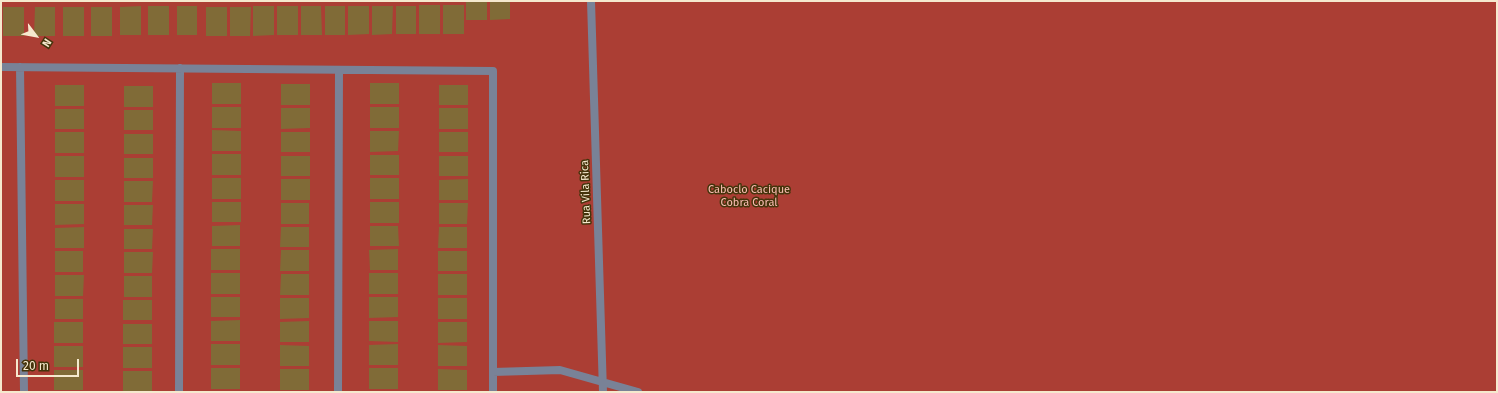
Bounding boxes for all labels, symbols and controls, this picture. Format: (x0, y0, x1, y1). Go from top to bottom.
north arrow (16, 16, 56, 56)
text: N (39, 36, 54, 49)
street label: Rua Vila Rica (578, 160, 594, 224)
park label: Caboclo Cacique Cobra Coral (708, 183, 790, 209)
scale bar (18, 351, 81, 377)
text: 20 m (23, 359, 49, 373)

